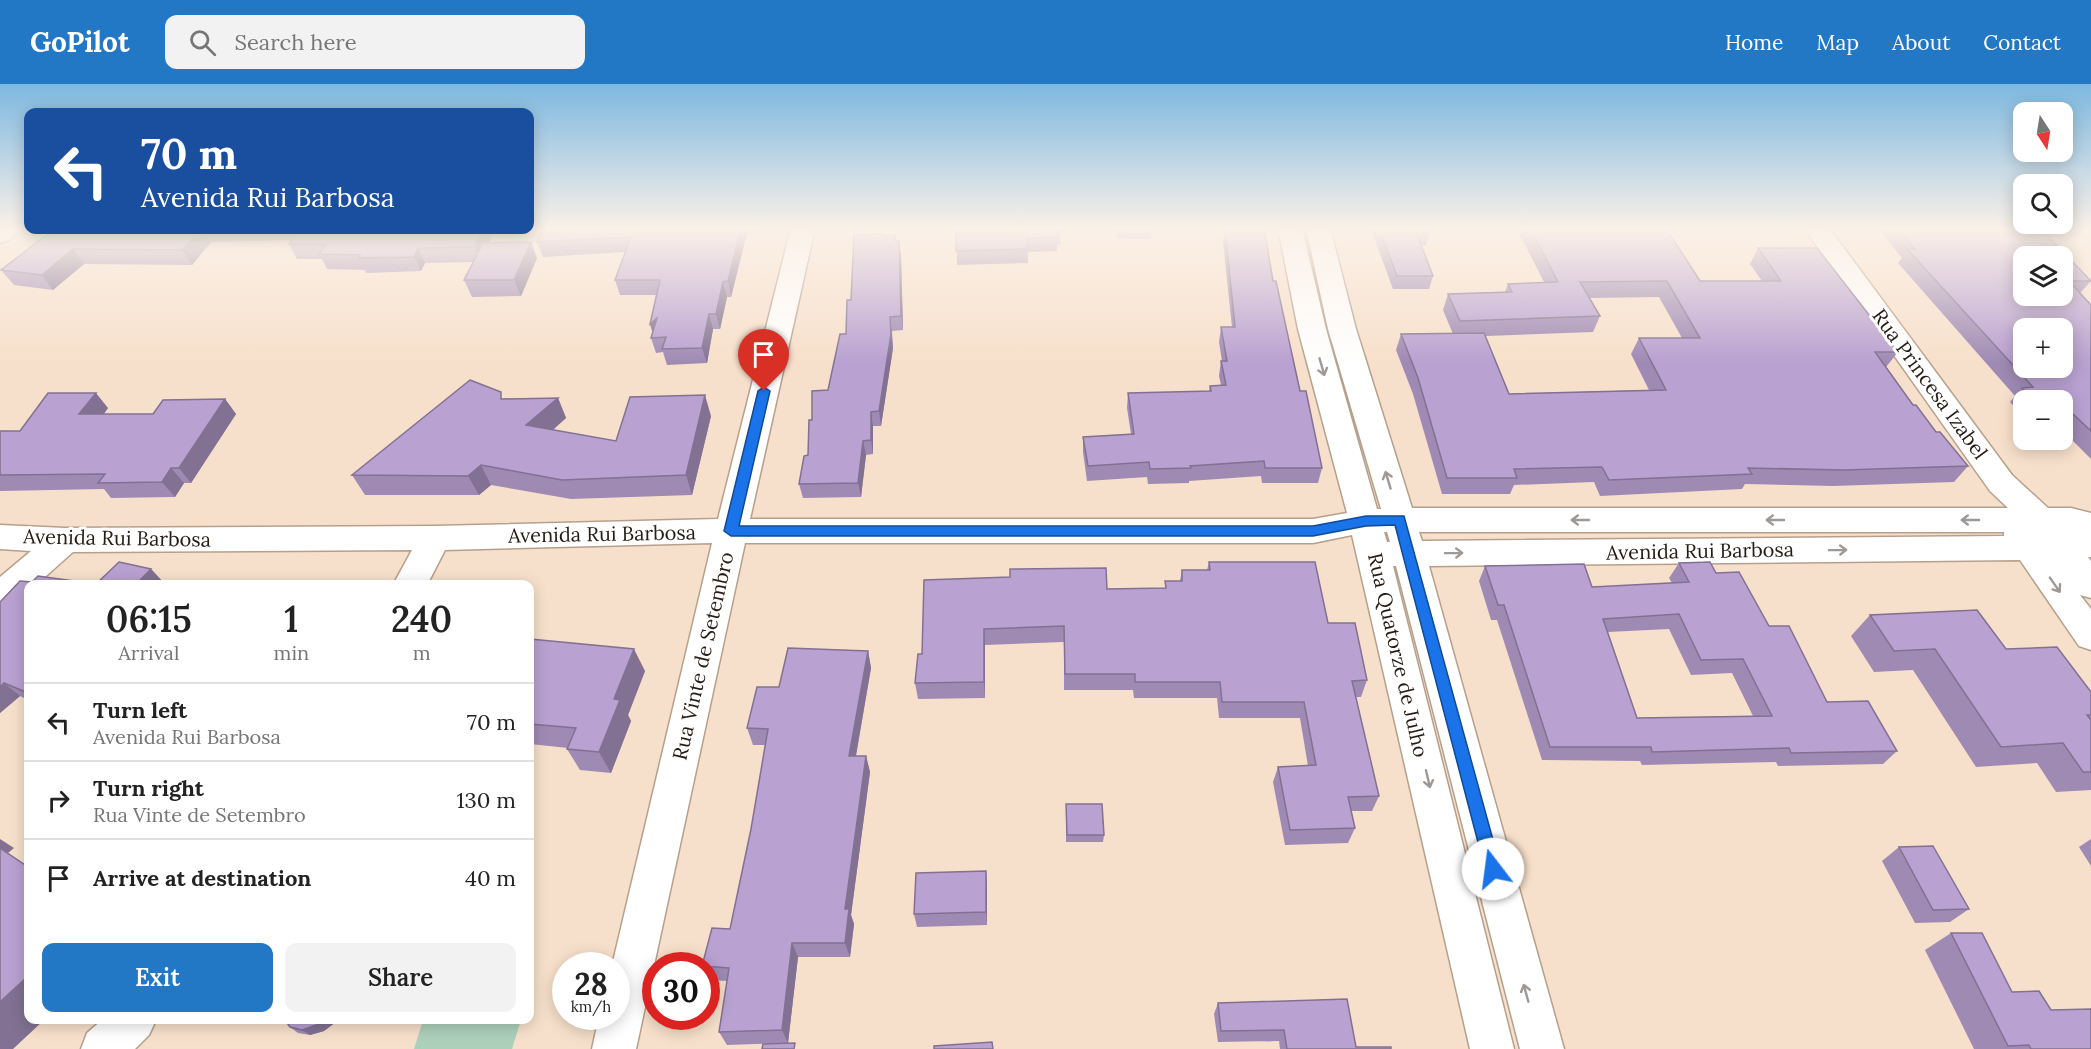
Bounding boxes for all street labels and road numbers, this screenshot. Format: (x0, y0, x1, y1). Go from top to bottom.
street label: Rua Princesa Izabel (1867, 304, 1993, 464)
street label: Avenida Rui Barbosa (507, 519, 696, 548)
street label: Avenida Rui Barbosa (22, 523, 211, 552)
street label: Avenida Rui Barbosa (1605, 536, 1794, 565)
street label: Rua Vinte de Setembro (666, 549, 739, 762)
street label: Rua Quatorze de Julho (1363, 550, 1434, 760)

